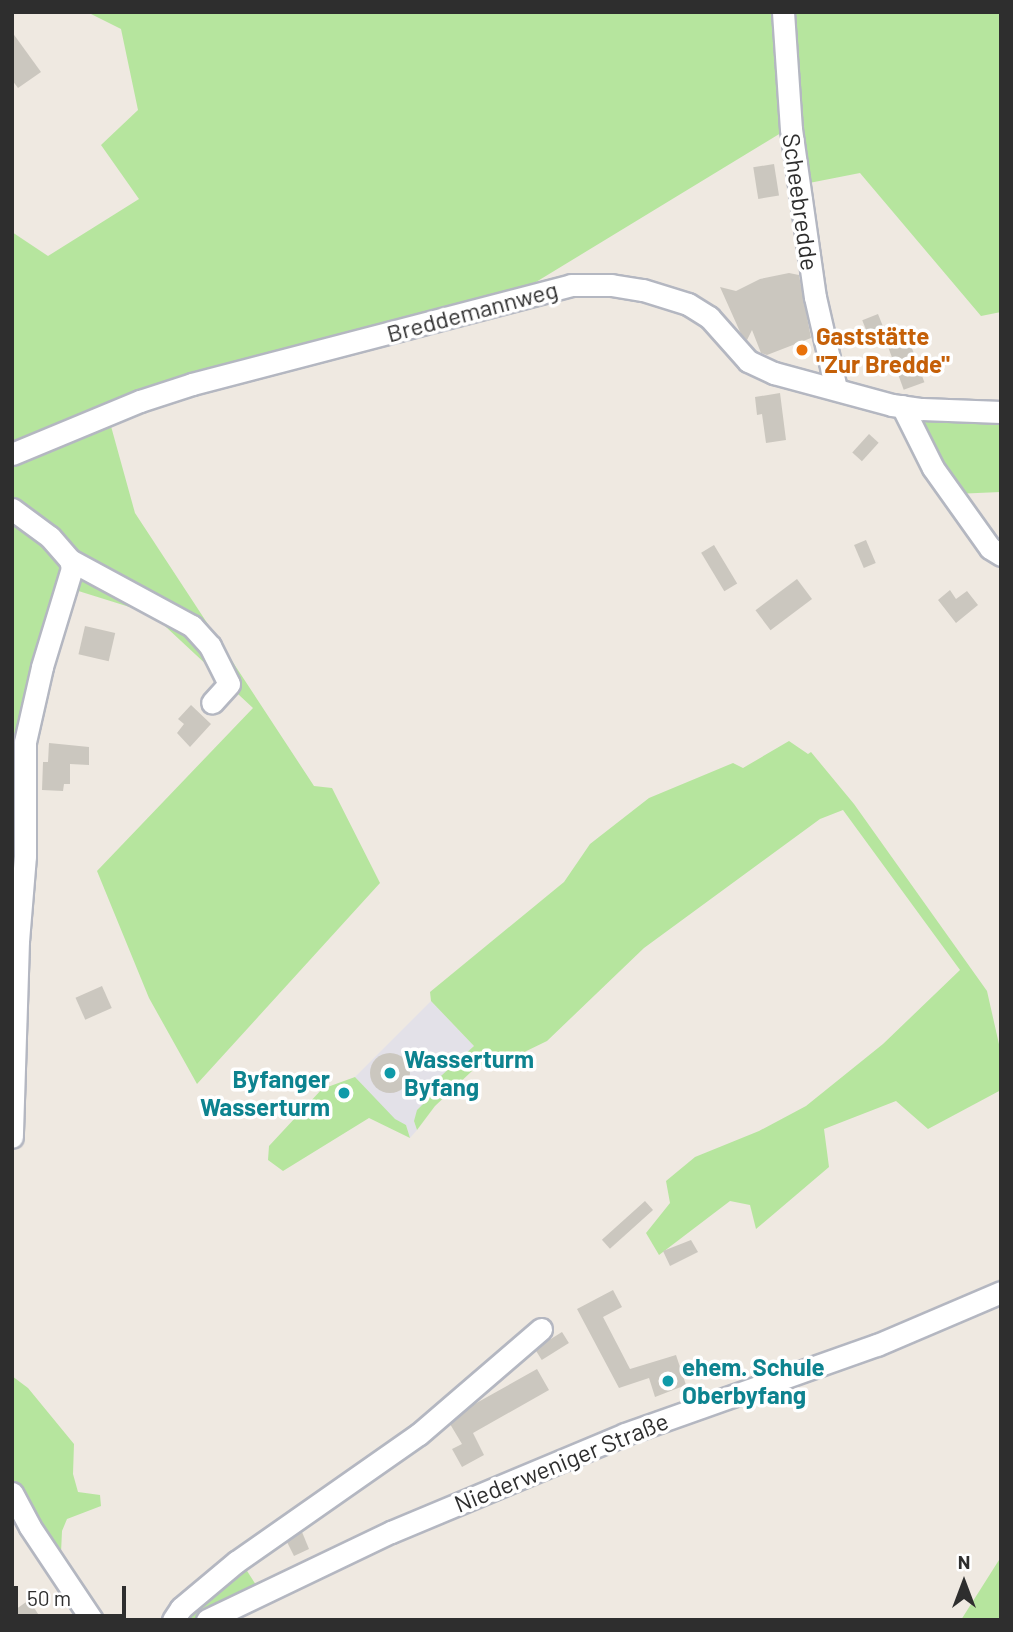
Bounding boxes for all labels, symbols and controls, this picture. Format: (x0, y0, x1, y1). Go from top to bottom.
street label: Scheebredde (777, 131, 825, 273)
street label: Breddemannweg (383, 274, 561, 348)
place label: Gaststätte "Zur Bredde" (816, 322, 950, 378)
marker: Gaststätte "Zur Bredde" (794, 342, 810, 358)
place label: Wasserturm Byfang (404, 1045, 534, 1101)
place label: Byfanger Wasserturm (200, 1065, 330, 1121)
marker: Wasserturm Byfang (382, 1065, 398, 1081)
marker: Byfanger Wasserturm (336, 1085, 352, 1101)
place label: ehem. Schule Oberbyfang (682, 1353, 825, 1409)
marker: ehem. Schule Oberbyfang (660, 1373, 676, 1389)
street label: Niederweniger Straße (450, 1406, 672, 1518)
north arrow (929, 1548, 999, 1618)
text: N (958, 1550, 970, 1573)
scale bar (18, 1572, 130, 1616)
text: 50 m (27, 1585, 71, 1610)

